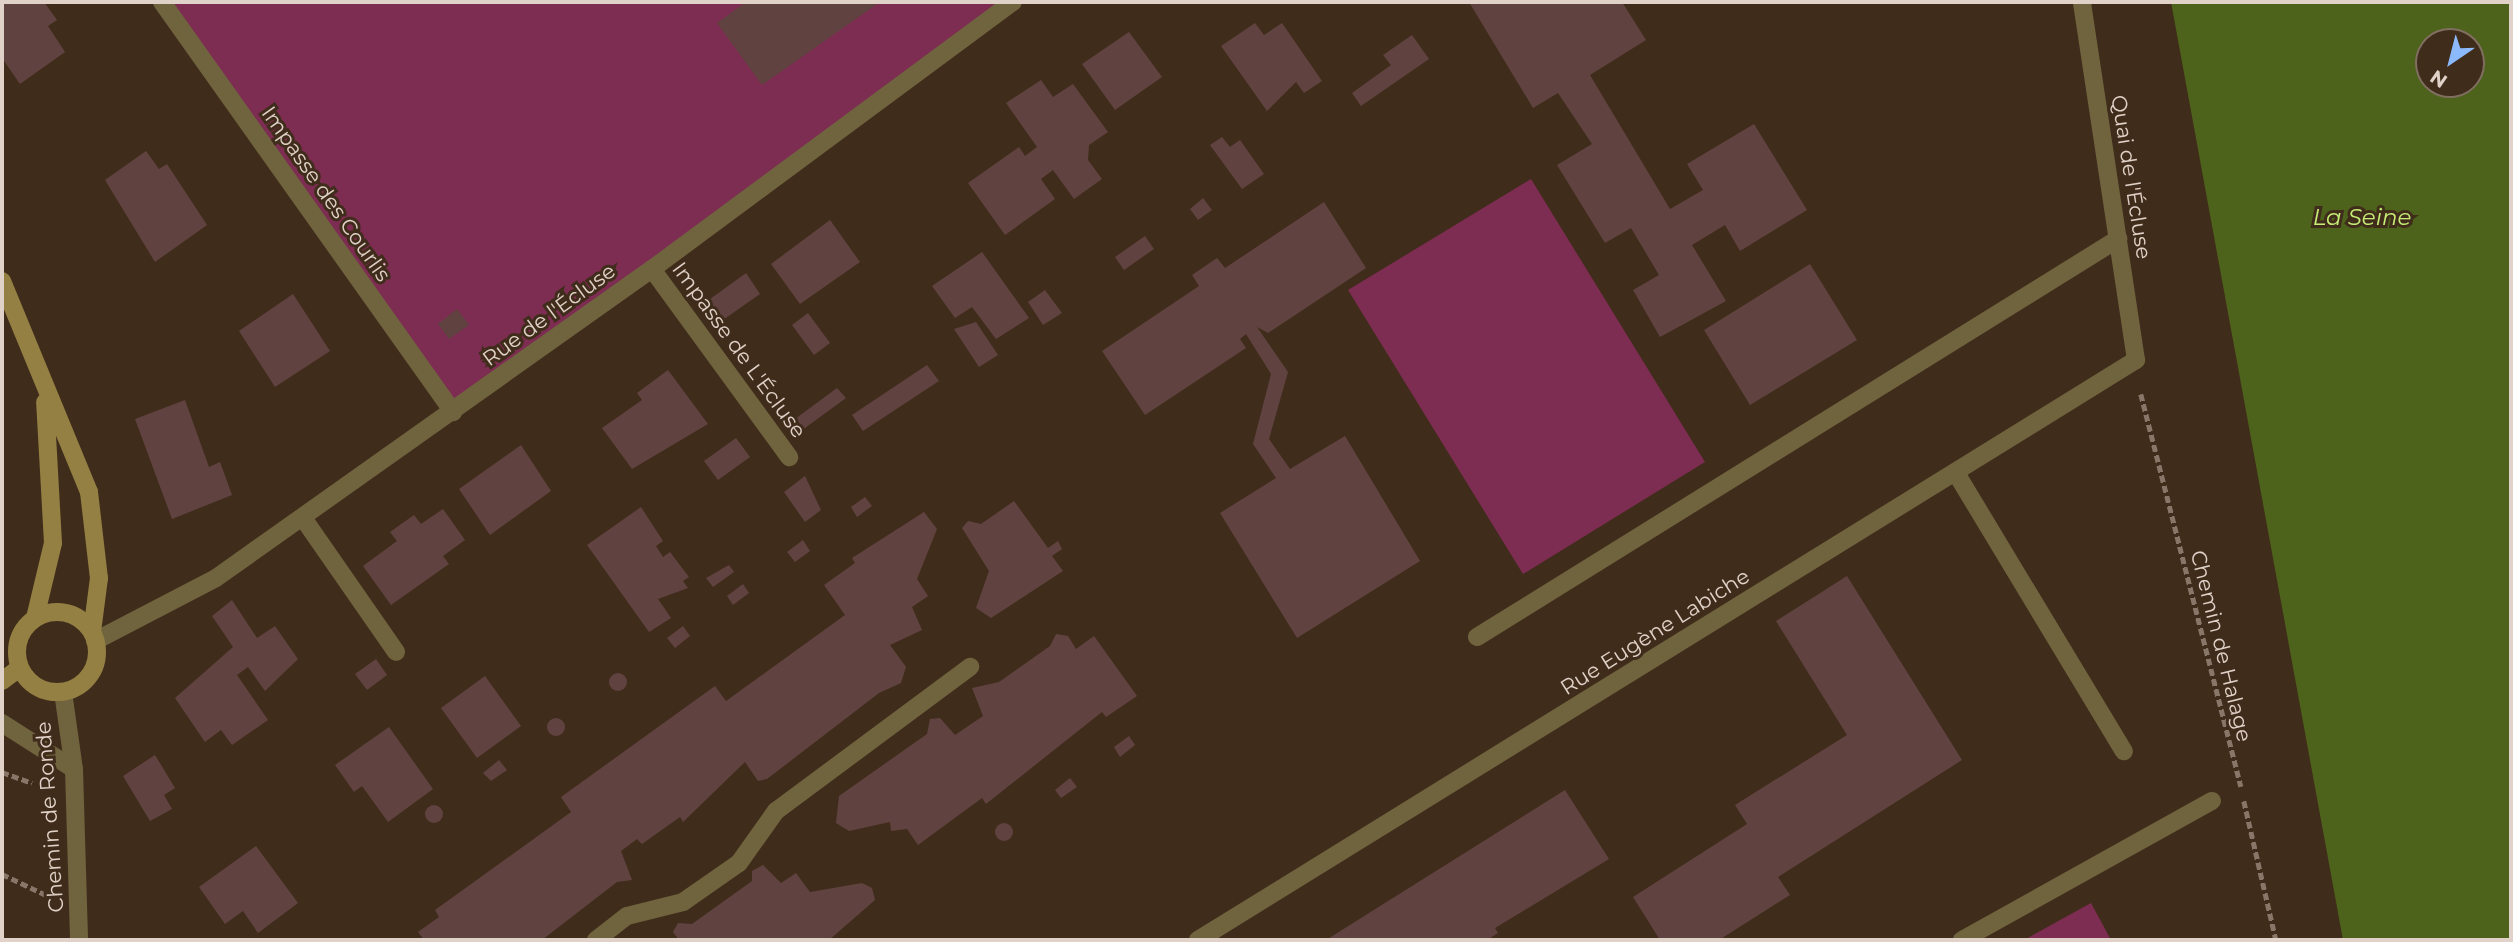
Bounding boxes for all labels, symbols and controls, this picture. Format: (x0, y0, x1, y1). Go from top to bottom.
north arrow (2415, 28, 2485, 98)
text: N (2426, 65, 2452, 93)
street label: Quai de l'Écluse (2106, 93, 2156, 261)
street label: Impasse des Courlis (256, 102, 396, 286)
water label: La Seine (2313, 203, 2411, 231)
street label: Impasse de L'Écluse (667, 257, 811, 443)
street label: Rue de l'Écluse (478, 258, 620, 372)
street label: Chemin de Halage (2185, 548, 2257, 744)
street label: Rue Eugène Labiche (1556, 564, 1754, 700)
street label: Chemin de Ronde (31, 721, 69, 913)

